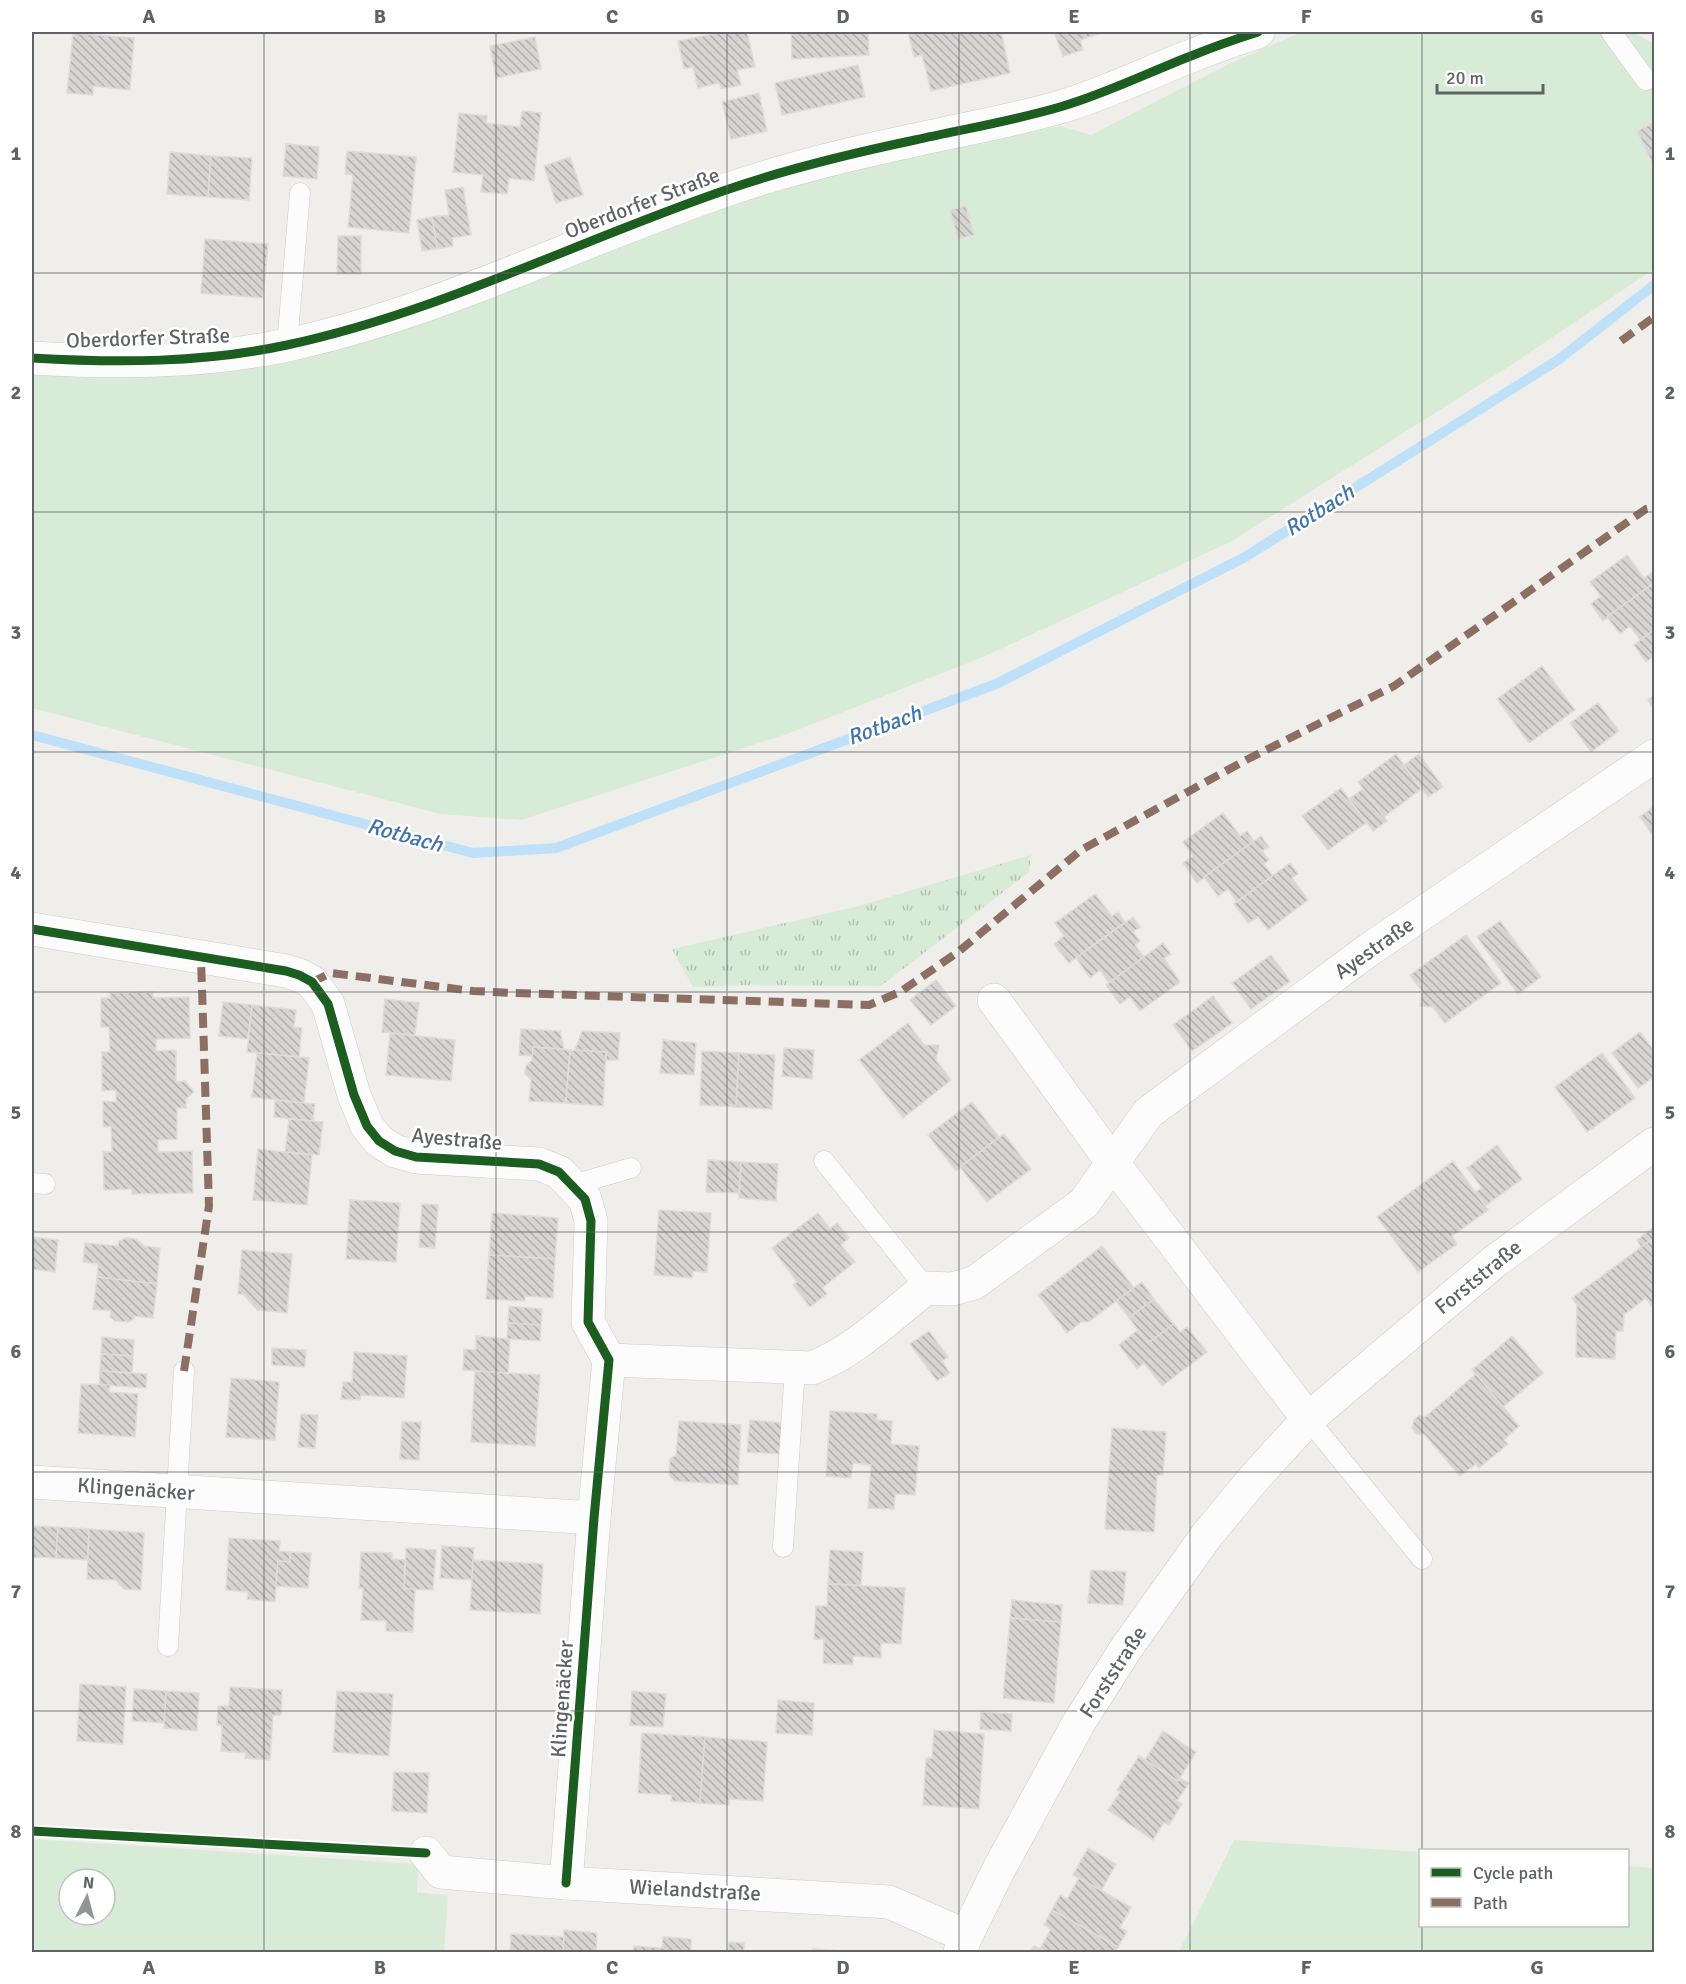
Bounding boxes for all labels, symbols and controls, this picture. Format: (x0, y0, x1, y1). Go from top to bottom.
text: A (143, 4, 156, 29)
text: B (374, 4, 386, 29)
text: C (606, 4, 618, 29)
text: D (836, 4, 850, 29)
text: E (1068, 4, 1080, 29)
text: F (1301, 4, 1312, 29)
text: G (1530, 4, 1544, 29)
scale bar (1437, 57, 1544, 95)
text: 20 m (1446, 67, 1484, 89)
text: 1 (11, 141, 22, 166)
text: 1 (1665, 141, 1676, 166)
street label: Oberdorfer Straße (561, 161, 723, 245)
street label: Oberdorfer Straße (66, 322, 230, 354)
text: 2 (11, 380, 21, 405)
text: 2 (1665, 380, 1675, 405)
water label: Rotbach (1279, 478, 1360, 542)
text: 3 (11, 620, 21, 645)
text: 3 (1665, 620, 1675, 645)
water label: Rotbach (843, 699, 926, 751)
water label: Rotbach (364, 812, 447, 858)
text: 4 (11, 860, 22, 885)
text: 4 (1665, 860, 1676, 885)
street label: Ayestraße (1329, 911, 1419, 985)
text: 5 (11, 1100, 21, 1125)
text: 5 (1665, 1100, 1675, 1125)
street label: Ayestraße (411, 1122, 503, 1156)
street label: Forststraße (1429, 1234, 1527, 1320)
text: 6 (11, 1339, 22, 1364)
text: 6 (1665, 1339, 1676, 1364)
street label: Klingenäcker (76, 1472, 196, 1506)
text: 7 (11, 1579, 22, 1604)
text: 7 (1665, 1579, 1676, 1604)
street label: Forststraße (1074, 1621, 1152, 1723)
street label: Klingenäcker (545, 1639, 579, 1759)
text: 8 (11, 1819, 22, 1844)
text: 8 (1665, 1819, 1676, 1844)
legend (1419, 1849, 1629, 1927)
text: Cycle path (1473, 1862, 1553, 1884)
north arrow (57, 1867, 117, 1927)
text: N (82, 1873, 95, 1894)
street label: Wielandstraße (628, 1874, 762, 1906)
text: Path (1473, 1892, 1508, 1914)
text: A (143, 1955, 156, 1980)
text: B (374, 1955, 386, 1980)
text: C (606, 1955, 618, 1980)
text: D (836, 1955, 850, 1980)
text: E (1068, 1955, 1080, 1980)
text: F (1301, 1955, 1312, 1980)
text: G (1530, 1955, 1544, 1980)

